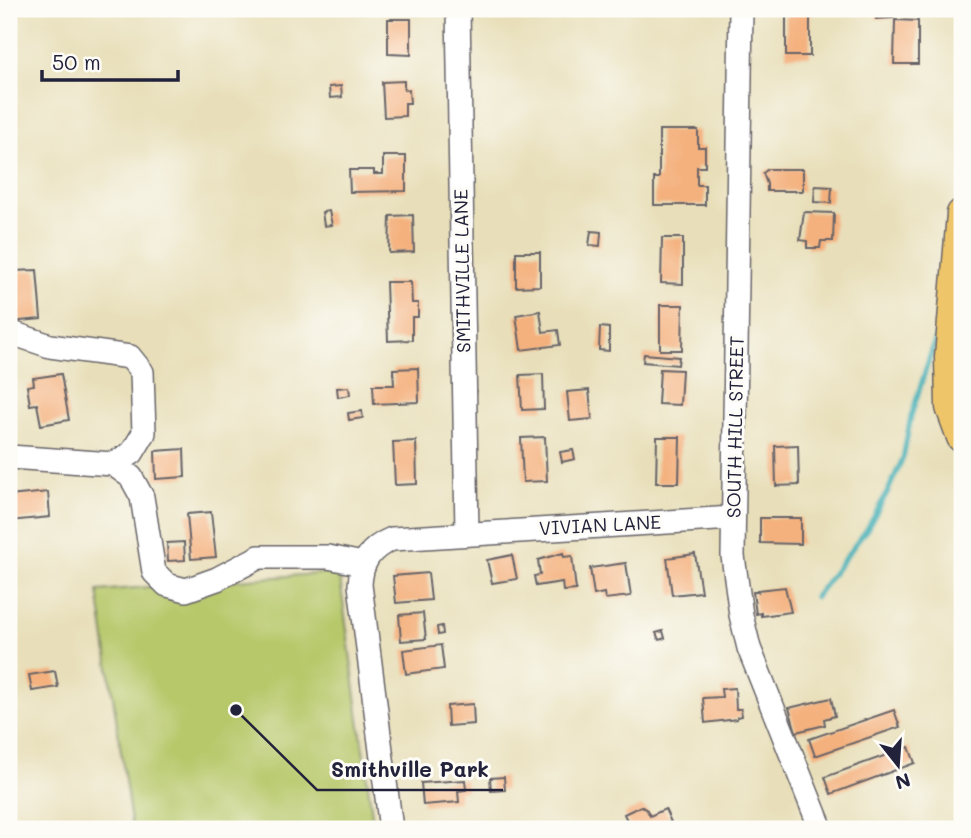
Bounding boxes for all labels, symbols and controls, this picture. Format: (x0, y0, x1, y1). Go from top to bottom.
scale bar (42, 38, 178, 82)
text: 50 m (52, 48, 101, 75)
street label: SMITHVILLE LANE (448, 189, 475, 353)
street label: SOUTH HILL STREET (720, 336, 749, 518)
street label: VIVIAN LANE (538, 509, 662, 540)
north arrow (862, 730, 932, 800)
callout: Smithville Park (317, 748, 503, 790)
text: Smithville Park (331, 755, 489, 782)
text: N (893, 768, 914, 796)

